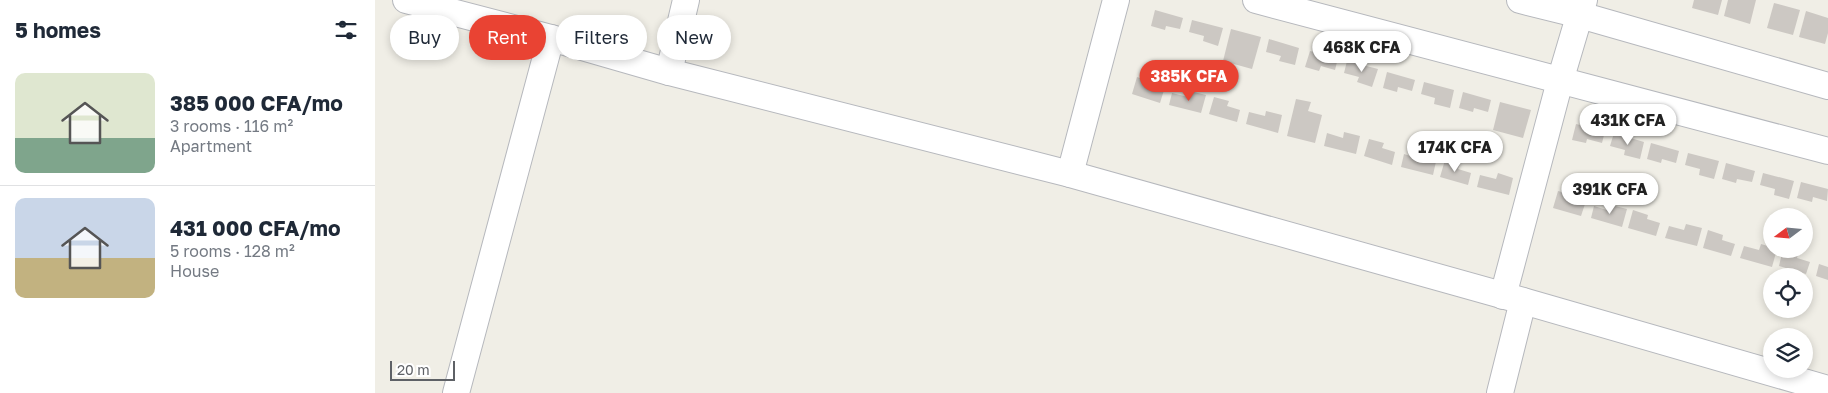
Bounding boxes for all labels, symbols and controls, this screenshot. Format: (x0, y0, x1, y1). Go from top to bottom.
chip: Buy (390, 15, 459, 60)
chip: Rent (469, 15, 546, 60)
chip: Filters (556, 15, 647, 60)
chip: New (657, 15, 731, 60)
icon: filters (332, 16, 360, 44)
text: 5 homes (15, 17, 101, 43)
pin: 468K CFA (1310, 30, 1414, 73)
text: 468K CFA (1323, 37, 1401, 57)
pin: 385K CFA (1137, 59, 1241, 102)
text: 385K CFA (1151, 66, 1227, 86)
text: 385 000 CFA/mo (170, 90, 343, 116)
icon: home (55, 93, 115, 153)
pin: 431K CFA (1576, 104, 1680, 146)
text: 431K CFA (1590, 110, 1666, 130)
text: 3 rooms · 116 m² (170, 116, 293, 136)
pin: 174K CFA (1403, 130, 1507, 173)
text: Apartment (170, 136, 252, 156)
text: 174K CFA (1418, 137, 1492, 157)
pin: 391K CFA (1558, 172, 1662, 215)
text: 391K CFA (1572, 179, 1648, 199)
north arrow (1763, 208, 1813, 258)
map controls (1763, 208, 1813, 378)
text: 431 000 CFA/mo (170, 215, 341, 241)
icon: home (55, 218, 115, 278)
text: 5 rooms · 128 m² (170, 241, 295, 261)
text: House (170, 261, 219, 281)
button: locate (1763, 268, 1813, 318)
button: layers (1763, 328, 1813, 378)
scale bar (390, 358, 455, 381)
text: 20 m (397, 361, 430, 378)

